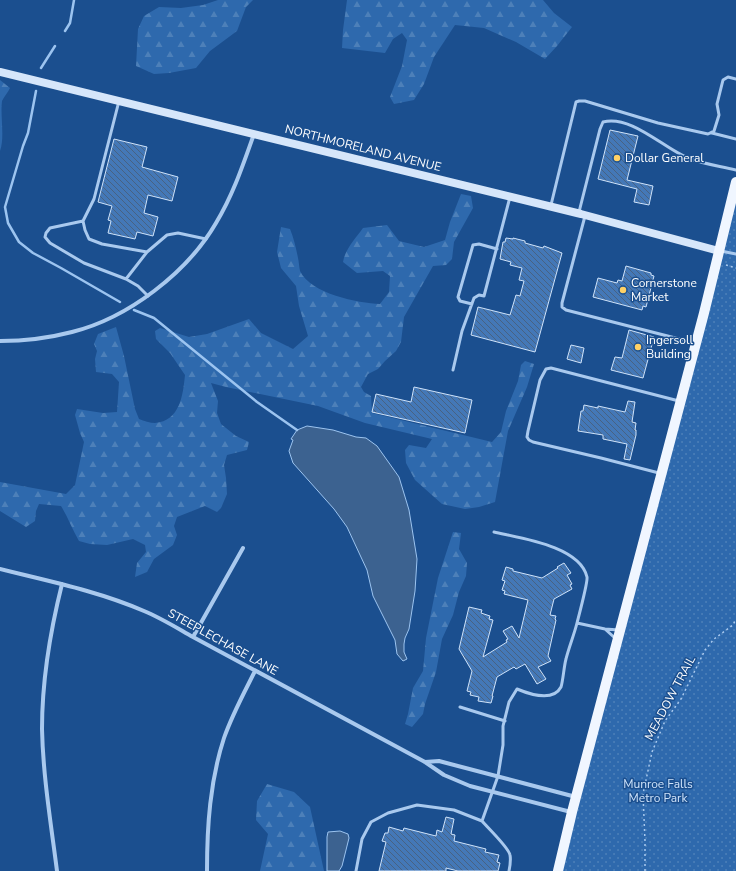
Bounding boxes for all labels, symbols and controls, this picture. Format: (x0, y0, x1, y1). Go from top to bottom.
street label: NORTHMORELAND AVENUE (283, 121, 443, 175)
place label: Dollar General (625, 150, 704, 166)
marker: Dollar General (612, 153, 622, 163)
place label: Cornerstone Market (631, 275, 697, 305)
marker: Cornerstone Market (618, 285, 628, 295)
place label: Ingersoll Building (646, 332, 694, 362)
marker: Ingersoll Building (633, 342, 643, 352)
street label: STEEPLECHASE LANE (165, 605, 281, 679)
street label: MEADOW TRAIL (641, 653, 699, 743)
park label: Munroe Falls Metro Park (623, 776, 693, 806)

